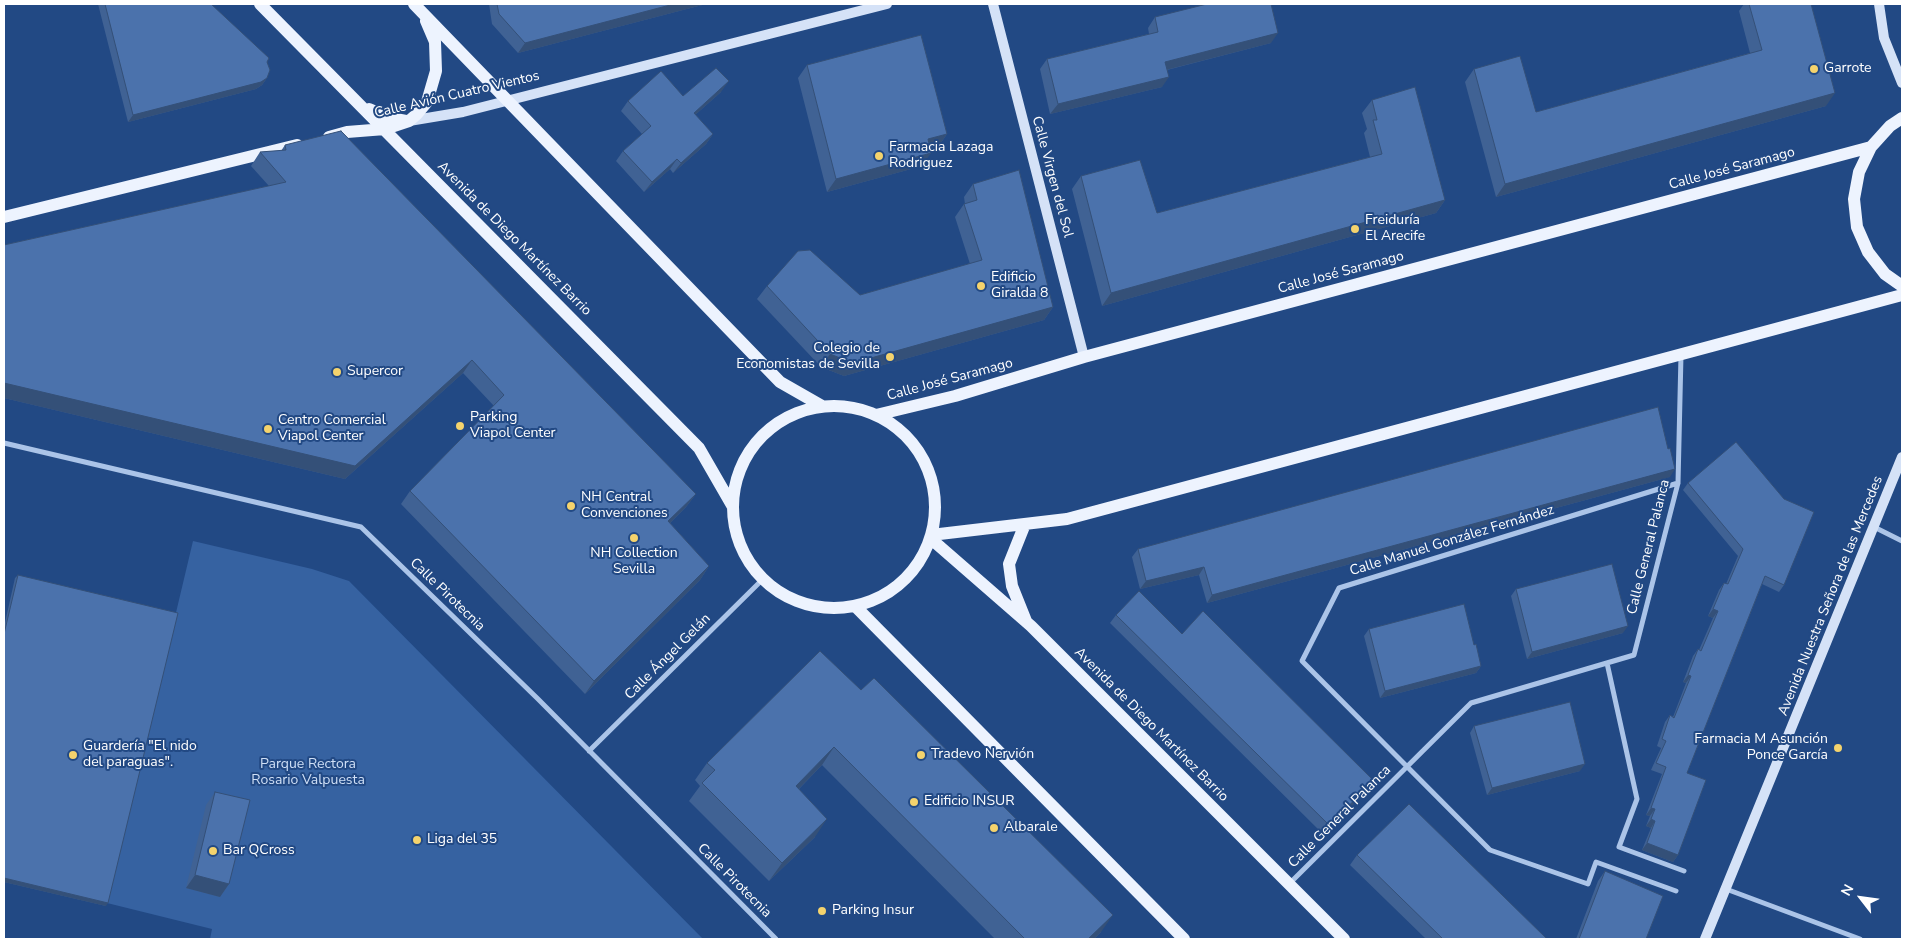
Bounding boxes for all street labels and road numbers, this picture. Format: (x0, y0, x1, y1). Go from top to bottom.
street label: Calle Avión Cuatro Vientos (373, 68, 541, 122)
street label: Calle Virgen del Sol (1028, 115, 1076, 239)
street label: Calle José Saramago (1667, 144, 1797, 194)
street label: Avenida de Diego Martínez Barrio (433, 158, 595, 320)
street label: Calle José Saramago (1276, 248, 1406, 298)
street label: Calle José Saramago (885, 355, 1015, 405)
street label: Avenida Nuestra Señora de las Mercedes (1775, 474, 1887, 718)
street label: Calle General Palanca (1624, 478, 1674, 616)
street label: Calle Manuel González Fernández (1348, 502, 1556, 580)
street label: Calle Pirotecnia (406, 555, 488, 635)
street label: Calle Ángel Gelán (622, 611, 714, 703)
street label: Avenida de Diego Martínez Barrio (1070, 644, 1232, 806)
street label: Calle General Palanca (1285, 762, 1395, 872)
street label: Calle Pirotecnia (693, 840, 775, 922)

